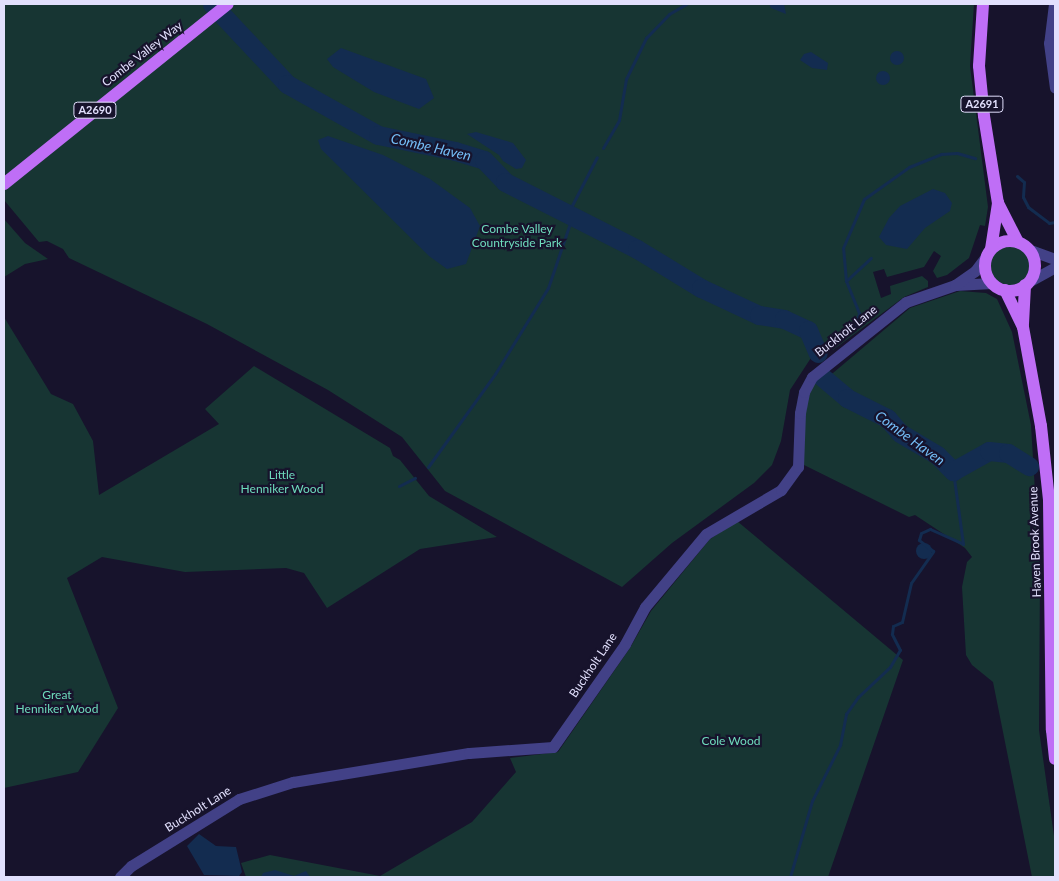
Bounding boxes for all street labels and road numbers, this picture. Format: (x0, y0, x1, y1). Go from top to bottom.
street label: Combe Valley Way (99, 18, 185, 90)
road number: A2691 (960, 96, 1004, 112)
road number: A2690 (72, 102, 118, 118)
street label: Buckholt Lane (812, 302, 880, 360)
street label: Haven Brook Avenue (1026, 486, 1044, 598)
street label: Buckholt Lane (566, 630, 620, 700)
street label: Buckholt Lane (162, 783, 234, 835)

